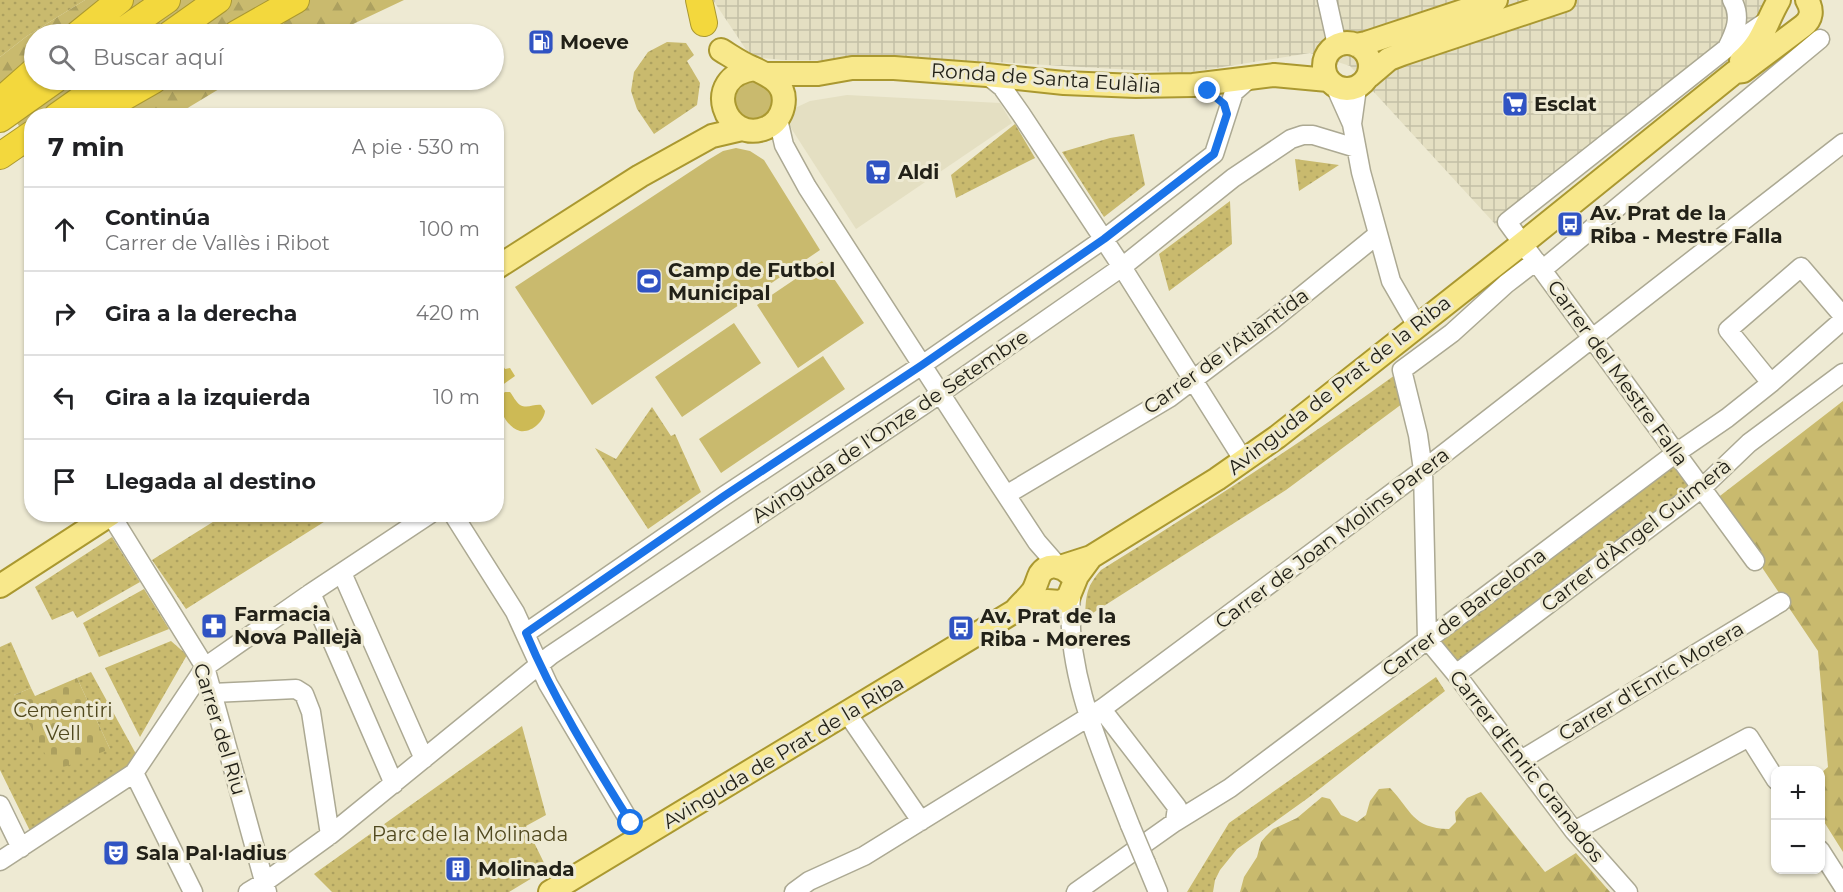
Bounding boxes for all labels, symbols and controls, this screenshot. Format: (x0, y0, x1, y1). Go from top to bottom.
search box (24, 24, 504, 90)
fuel station icon: Moeve (526, 27, 556, 57)
place label: Moeve (560, 30, 629, 54)
icon: search (45, 41, 78, 74)
text: Buscar aquí (93, 44, 224, 71)
street label: Ronda de Santa Eulàlia (930, 58, 1162, 98)
route end (1194, 77, 1220, 103)
supermarket icon: Esclat (1500, 89, 1530, 119)
place label: Esclat (1534, 92, 1597, 116)
text: 7 min (48, 131, 125, 163)
text: A pie · 530 m (352, 135, 480, 159)
supermarket icon: Aldi (863, 157, 893, 187)
place label: Aldi (897, 160, 939, 184)
place label: Av. Prat de la Riba - Mestre Falla (1589, 201, 1783, 248)
text: Continúa (105, 204, 210, 231)
bus stop icon: Av. Prat de la Riba - Mestre Falla (1555, 209, 1585, 239)
icon: ahead (48, 213, 81, 246)
text: 100 m (420, 217, 480, 241)
text: Carrer de Vallès i Ribot (105, 231, 330, 255)
place label: Camp de Futbol Municipal (668, 258, 835, 305)
sports icon: Camp de Futbol Municipal (634, 266, 664, 296)
street label: Carrer del Mestre Falla (1543, 275, 1693, 471)
street label: Carrer de l'Atlàntida (1139, 283, 1313, 419)
street label: Avinguda de Prat de la Riba (1223, 290, 1455, 480)
icon: right (48, 297, 81, 330)
text: Gira a la derecha (105, 300, 297, 327)
text: 420 m (416, 301, 480, 325)
street label: Avinguda de l'Onze de Setembre (747, 324, 1033, 528)
icon: left (48, 381, 81, 414)
text: Gira a la izquierda (105, 384, 311, 411)
text: 10 m (433, 385, 480, 409)
street label: Carrer de Joan Molins Parera (1210, 442, 1454, 634)
street label: Carrer d'Àngel Guimerà (1536, 453, 1736, 617)
icon: arrive (48, 465, 81, 498)
text: Llegada al destino (105, 468, 316, 495)
street label: Carrer de Barcelona (1377, 543, 1551, 681)
place label: Farmacia Nova Pallejà (234, 602, 362, 649)
place label: Av. Prat de la Riba - Moreres (979, 604, 1131, 651)
pharmacy icon: Farmacia Nova Pallejà (199, 611, 229, 641)
bus stop icon: Av. Prat de la Riba - Moreres (946, 613, 976, 643)
street label: Carrer d'Enric Morera (1554, 616, 1748, 746)
street label: Carrer del Riu (189, 660, 251, 798)
street label: Carrer d'Enric Granados (1445, 665, 1609, 867)
street label: Avinguda de Prat de la Riba (658, 670, 908, 834)
park label: Cementiri Vell (13, 698, 113, 745)
map controls (1771, 766, 1825, 874)
button: + (1771, 766, 1825, 820)
route start (617, 809, 643, 835)
button: − (1771, 820, 1825, 874)
park label: Parc de la Molinada (372, 822, 568, 846)
theatre icon: Sala Pal·ladius (101, 838, 131, 868)
place label: Sala Pal·ladius (136, 841, 287, 865)
building icon: Molinada (443, 854, 473, 884)
place label: Molinada (478, 857, 575, 881)

